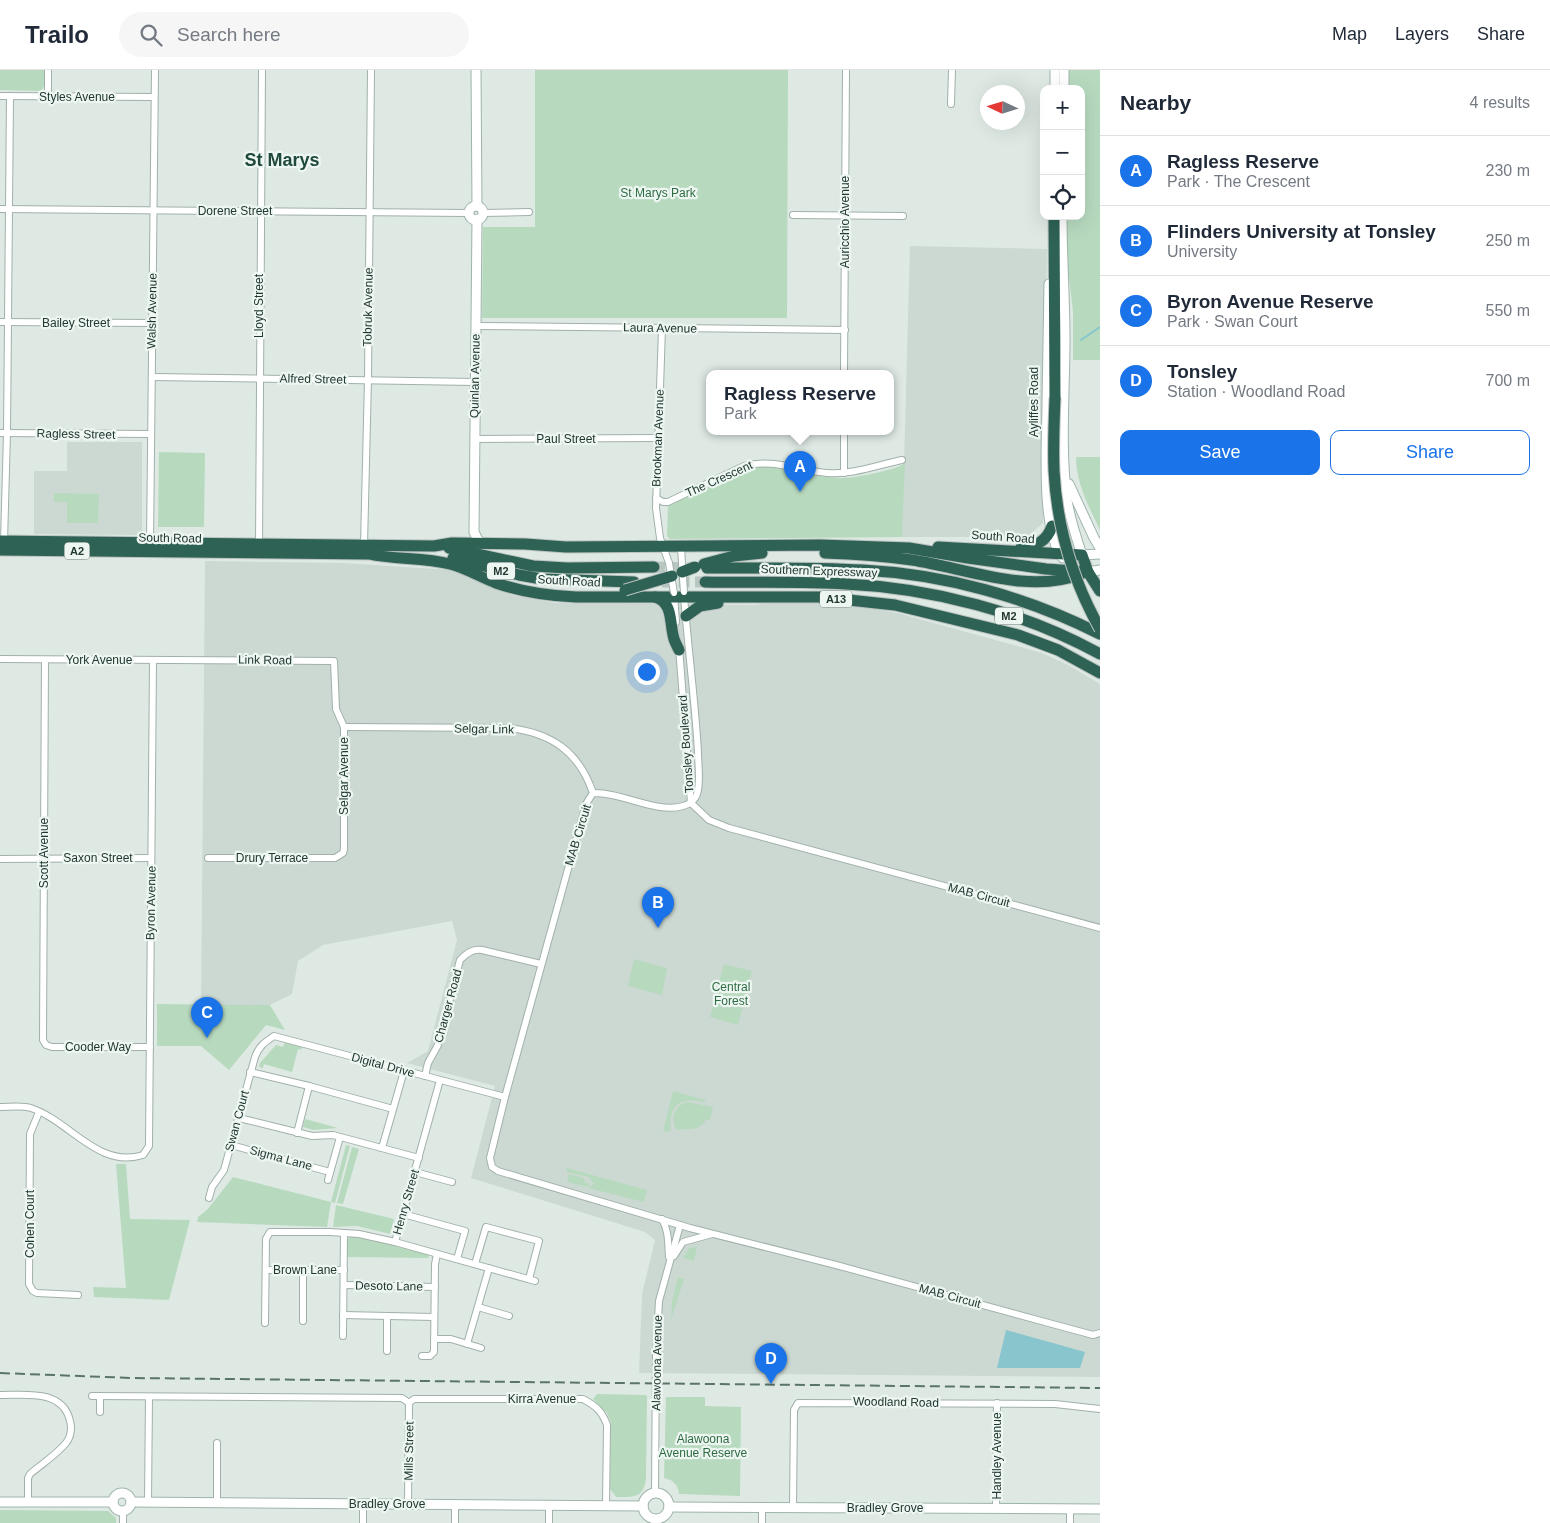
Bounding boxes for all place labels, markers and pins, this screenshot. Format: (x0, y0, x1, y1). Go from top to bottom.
pin: A (784, 451, 816, 492)
pin: B (642, 887, 674, 928)
pin: C (191, 997, 223, 1038)
pin: D (755, 1343, 787, 1384)

